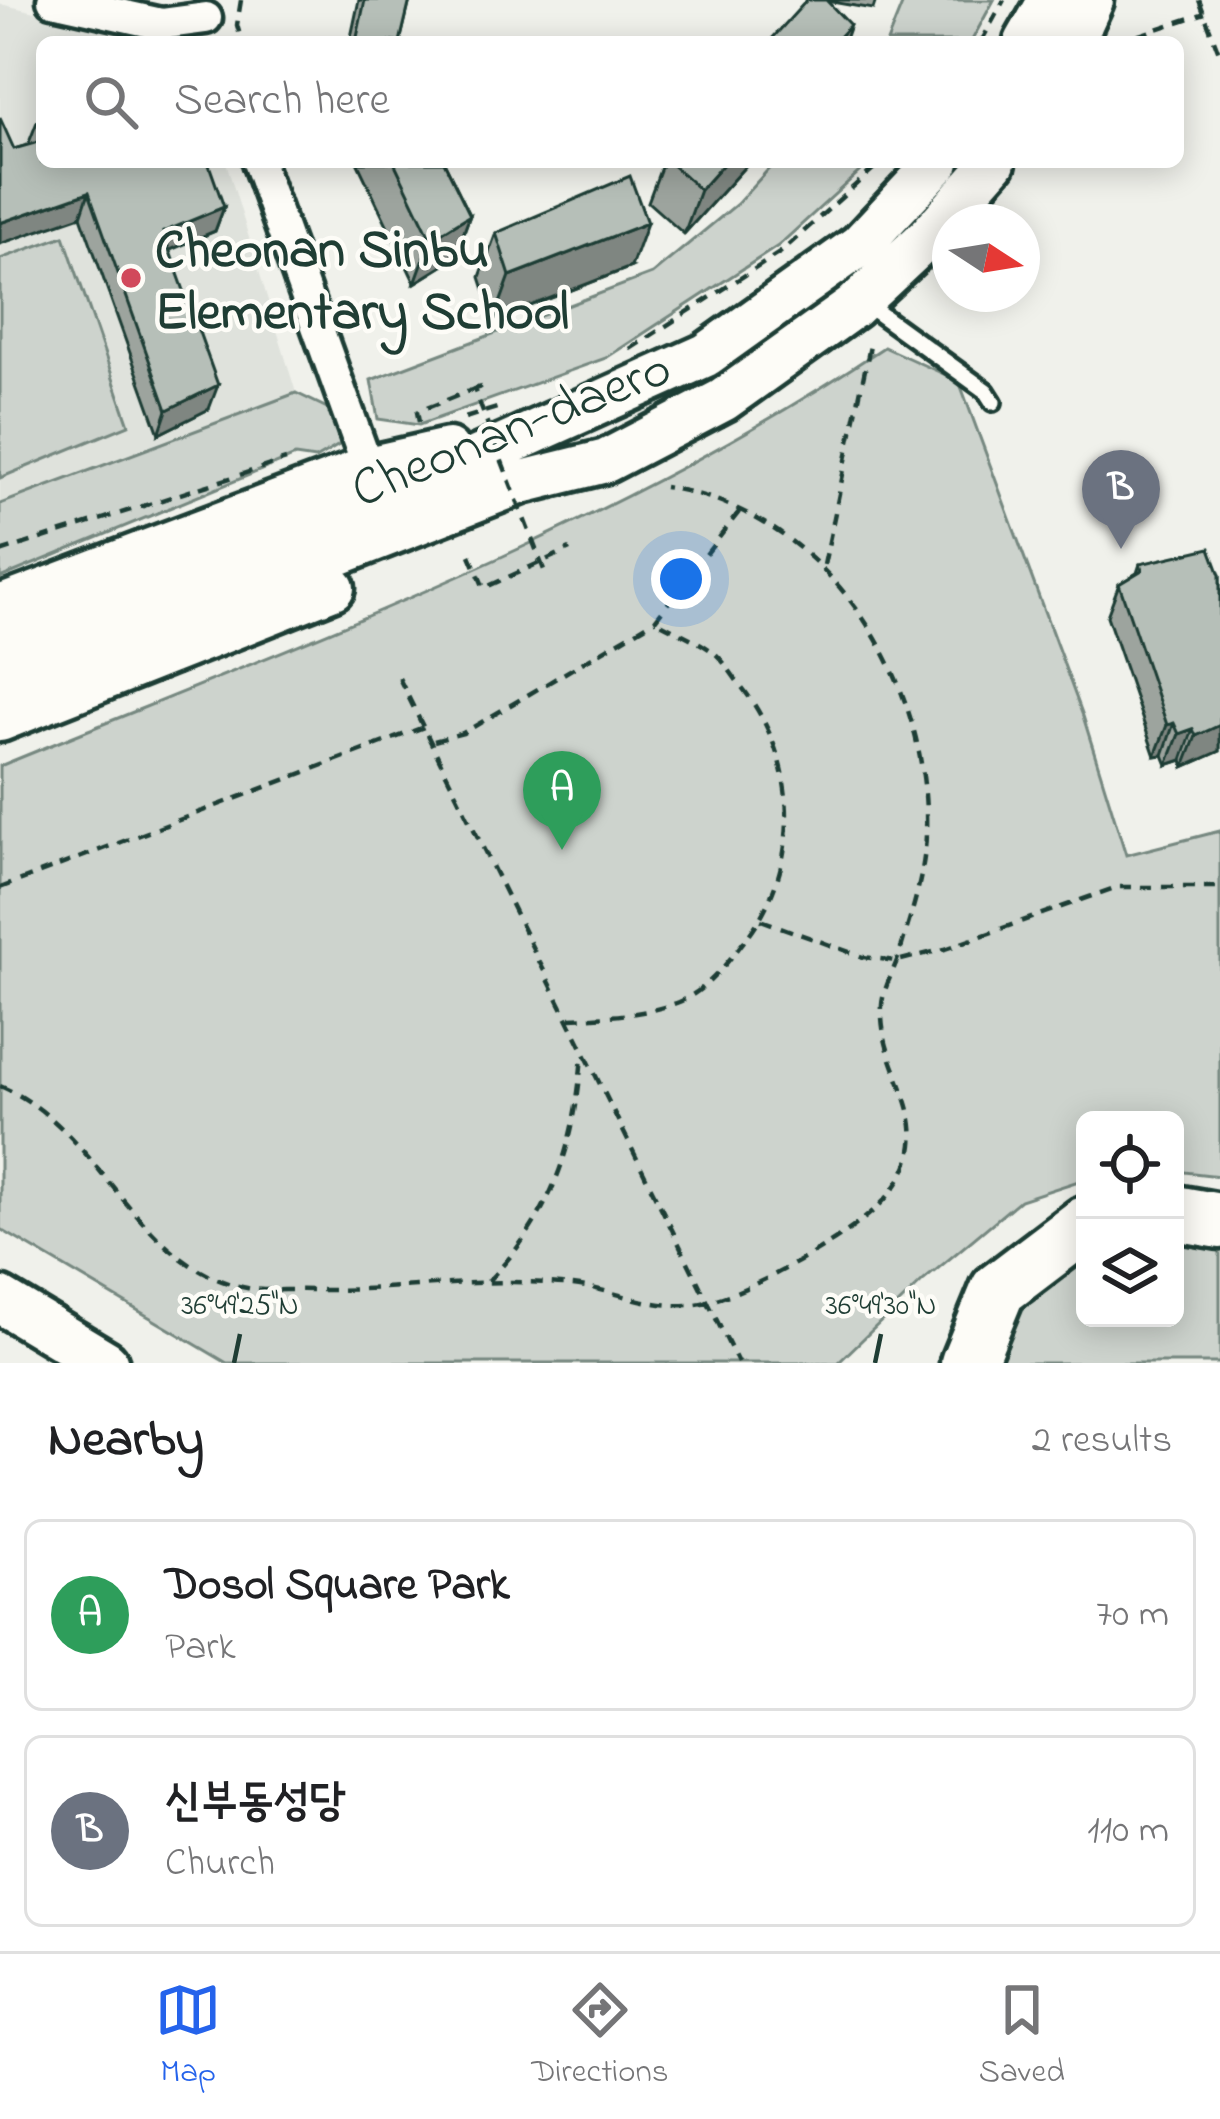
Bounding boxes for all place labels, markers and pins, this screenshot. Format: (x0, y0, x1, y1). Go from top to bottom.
place label: Cheonan Sinbu Elementary School (155, 214, 569, 355)
marker: Cheonan Sinbu Elementary School (118, 265, 144, 291)
pin: B (1082, 450, 1160, 549)
pin: A (523, 751, 601, 850)

